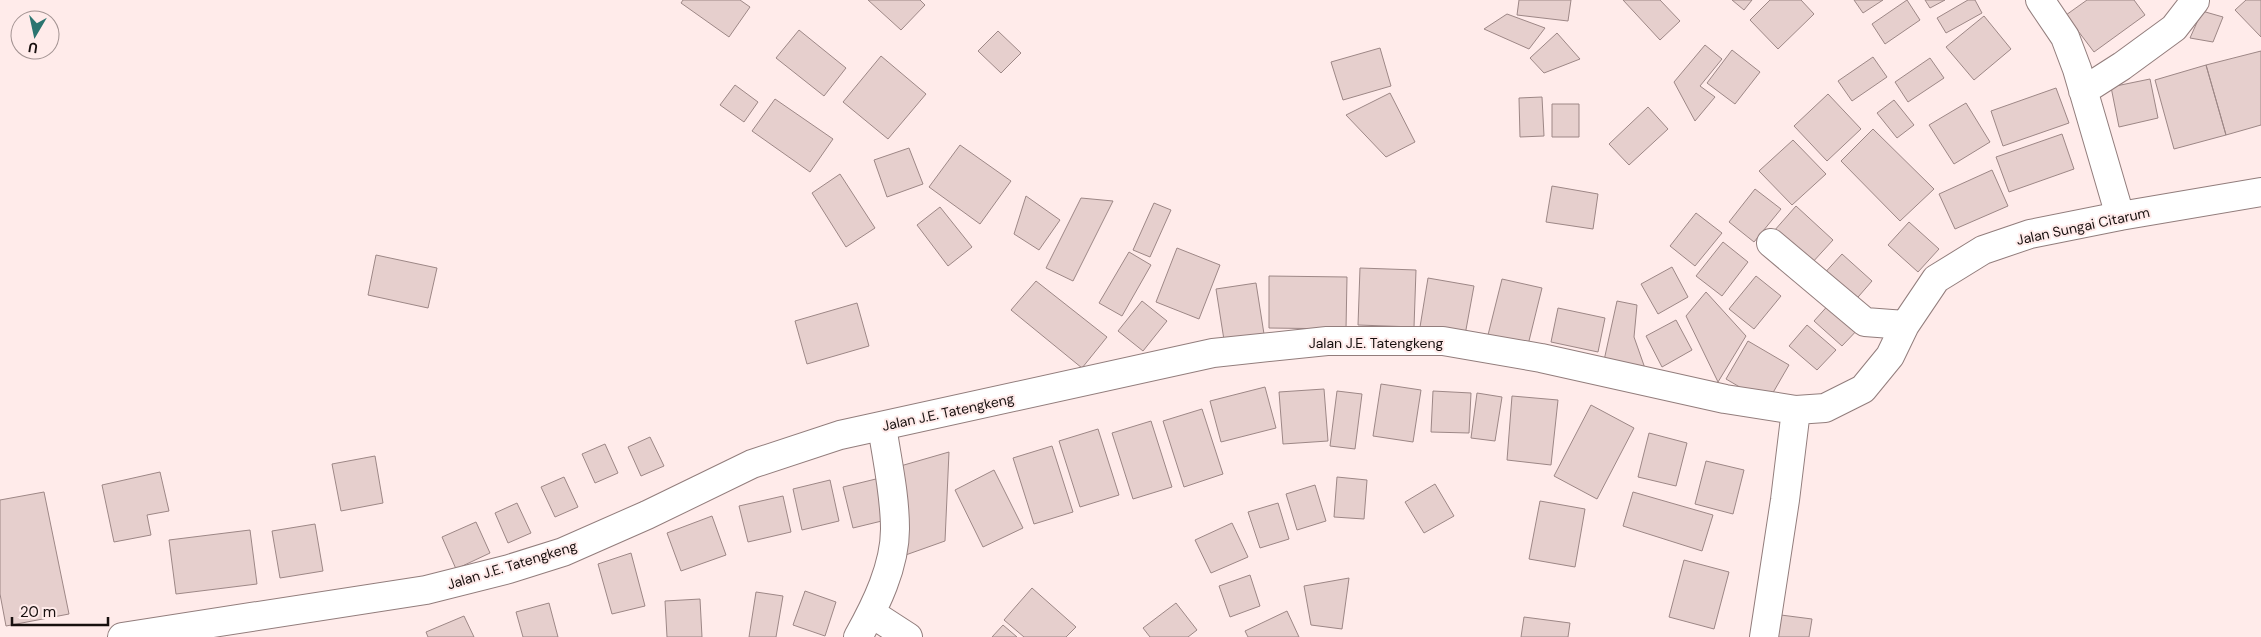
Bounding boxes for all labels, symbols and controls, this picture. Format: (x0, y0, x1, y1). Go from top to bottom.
north arrow (10, 10, 60, 60)
text: U (27, 38, 39, 57)
street label: Jalan Sungai Citarum (2015, 203, 2151, 249)
street label: Jalan J.E. Tatengkeng (1309, 334, 1444, 352)
street label: Jalan J.E. Tatengkeng (880, 389, 1016, 435)
street label: Jalan J.E. Tatengkeng (445, 537, 579, 593)
scale bar (12, 594, 109, 626)
text: 20 m (20, 602, 56, 622)

